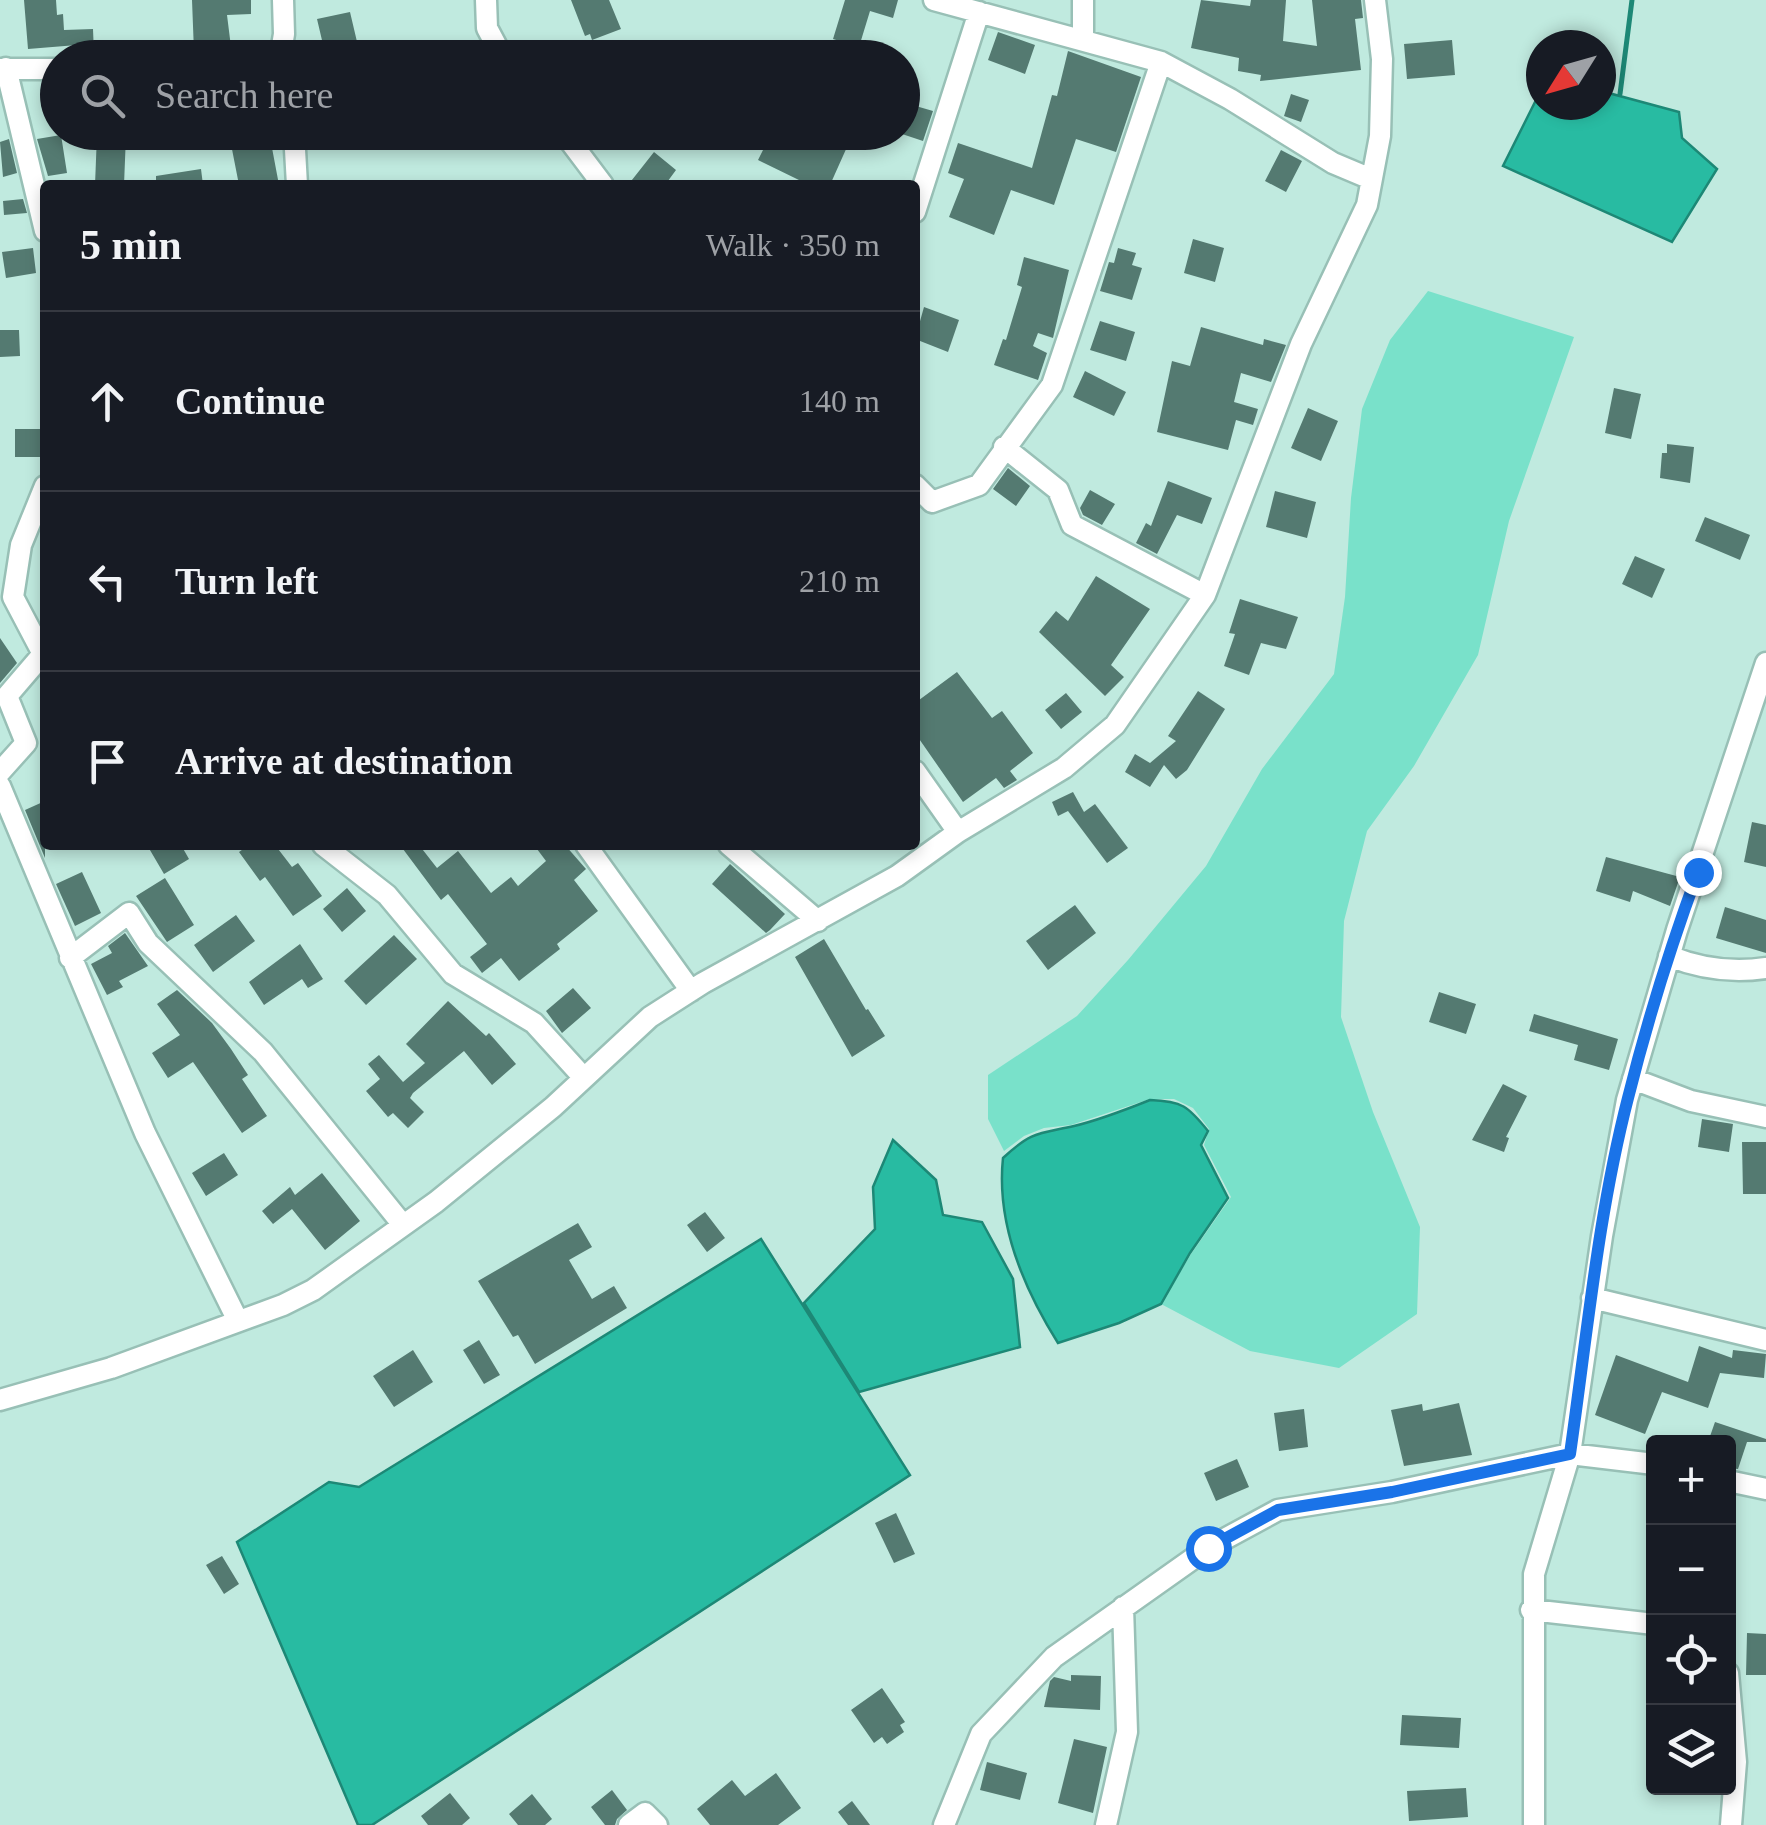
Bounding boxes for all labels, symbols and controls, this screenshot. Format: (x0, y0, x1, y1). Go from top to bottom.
north arrow (1526, 30, 1616, 120)
search box (40, 40, 920, 150)
icon: search (75, 68, 130, 123)
text: Search here (155, 74, 333, 116)
text: 5 min (80, 222, 182, 268)
text: Walk · 350 m (706, 227, 880, 263)
icon: ahead (80, 374, 135, 429)
text: Continue (175, 380, 325, 422)
text: 140 m (799, 383, 880, 419)
icon: left (80, 554, 135, 609)
text: Turn left (175, 560, 318, 602)
text: 210 m (799, 563, 880, 599)
icon: arrive (80, 734, 135, 789)
text: Arrive at destination (175, 740, 513, 782)
route end (1676, 850, 1722, 896)
map controls (1646, 1435, 1736, 1795)
button: + (1646, 1435, 1736, 1525)
button: − (1646, 1525, 1736, 1615)
route start (1186, 1526, 1232, 1572)
button: locate (1646, 1615, 1736, 1705)
button: layers (1646, 1705, 1736, 1795)

